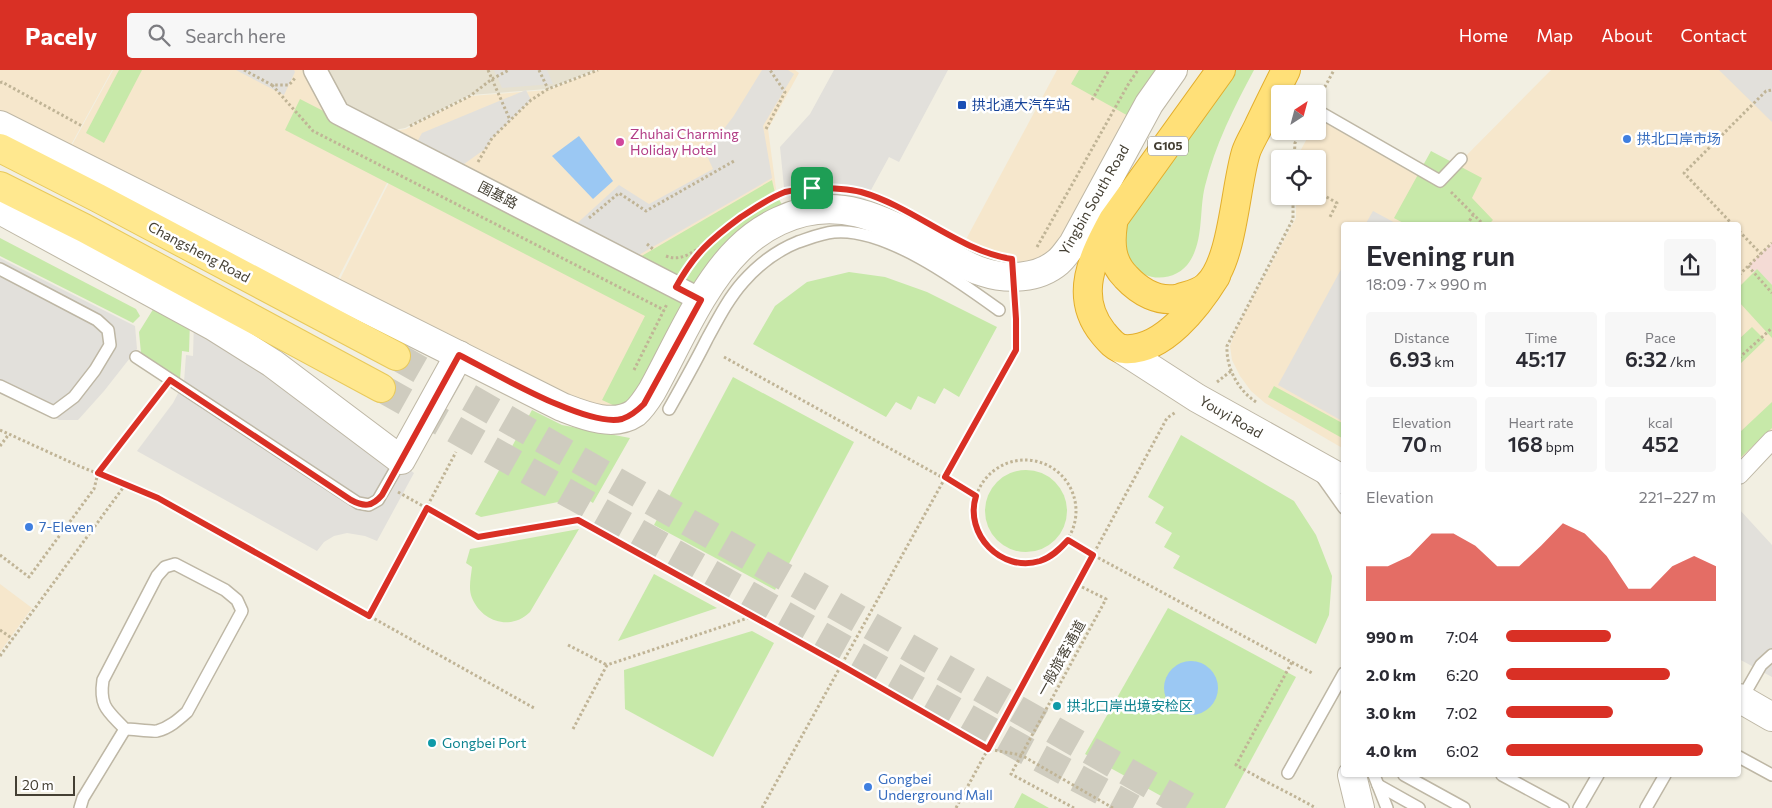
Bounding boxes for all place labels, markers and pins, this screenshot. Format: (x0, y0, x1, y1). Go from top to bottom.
place label: 拱北通大汽车站 (972, 96, 1070, 113)
marker: 拱北通大汽车站 (956, 99, 968, 111)
place label: Zhuhai Charming Holiday Hotel (630, 125, 739, 158)
place label: 拱北口岸市场 (1637, 130, 1721, 147)
marker: 拱北口岸市场 (1621, 133, 1633, 145)
marker: Zhuhai Charming Holiday Hotel (614, 136, 626, 148)
pin (791, 167, 833, 209)
place label: 7-Eleven (39, 518, 94, 535)
marker: 7-Eleven (23, 521, 35, 533)
place label: 拱北口岸出境安检区 (1067, 697, 1193, 714)
marker: 拱北口岸出境安检区 (1051, 700, 1063, 712)
place label: Gongbei Port (442, 734, 527, 751)
marker: Gongbei Port (426, 737, 438, 749)
place label: Gongbei Underground Mall (878, 770, 993, 803)
marker: Gongbei Underground Mall (862, 781, 874, 793)

